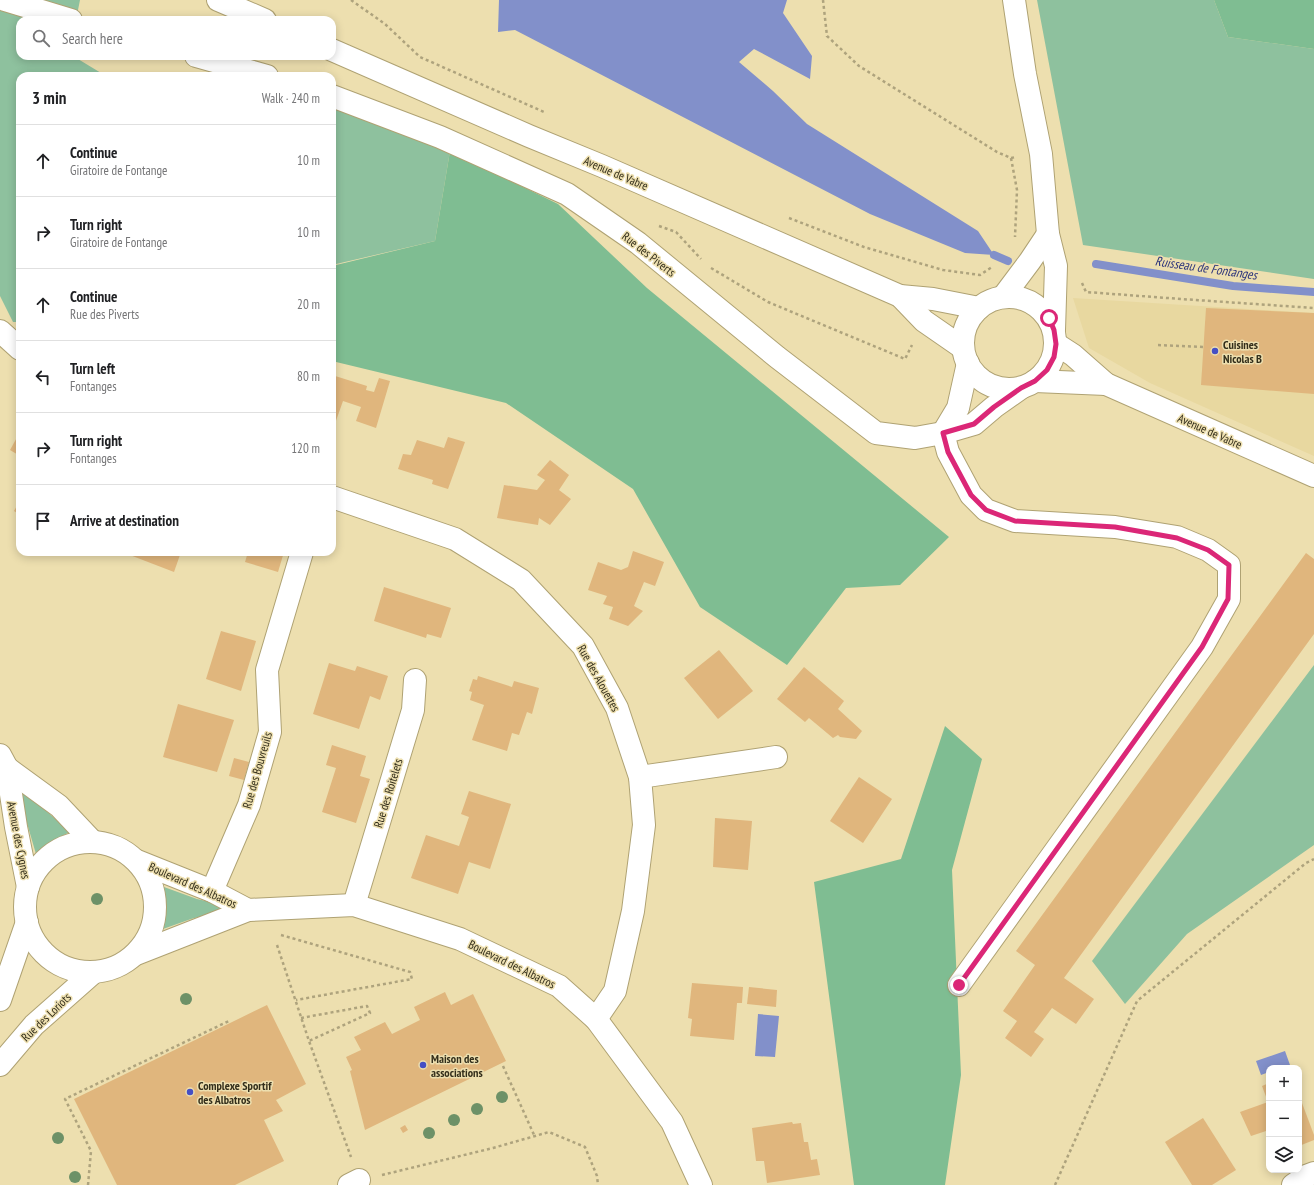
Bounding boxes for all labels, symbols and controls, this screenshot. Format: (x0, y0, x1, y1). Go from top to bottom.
search box (16, 16, 336, 60)
icon: search (30, 27, 52, 49)
text: Search here (62, 29, 123, 48)
text: 3 min (32, 87, 66, 109)
text: Walk · 240 m (262, 90, 320, 107)
text: Continue (70, 143, 117, 162)
icon: ahead (32, 150, 54, 172)
text: 10 m (297, 152, 320, 169)
street label: Avenue de Vabre (581, 153, 651, 193)
text: Giratoire de Fontange (70, 162, 168, 179)
text: Turn right (70, 215, 122, 234)
icon: right (32, 222, 54, 244)
text: 10 m (297, 224, 320, 241)
street label: Rue des Piverts (619, 228, 679, 280)
text: Giratoire de Fontange (70, 234, 168, 251)
water label: Ruisseau de Fontanges (1154, 252, 1260, 284)
text: Continue (70, 287, 117, 306)
icon: ahead (32, 294, 54, 316)
text: 20 m (297, 296, 320, 313)
text: Rue des Piverts (70, 306, 139, 323)
route start (1040, 309, 1058, 327)
place label: Cuisines Nicolas B (1223, 337, 1262, 366)
marker: Cuisines Nicolas B (1210, 346, 1220, 356)
text: Turn left (70, 359, 115, 378)
icon: left (32, 366, 54, 388)
text: 80 m (297, 368, 320, 385)
text: Fontanges (70, 378, 117, 395)
street label: Avenue de Vabre (1176, 410, 1244, 452)
text: Turn right (70, 431, 122, 450)
icon: right (32, 438, 54, 460)
text: 120 m (291, 440, 320, 457)
text: Fontanges (70, 450, 117, 467)
icon: arrive (32, 510, 54, 532)
text: Arrive at destination (70, 511, 179, 530)
street label: Rue des Alouettes (574, 642, 624, 714)
street label: Rue des Bouvreuils (239, 730, 275, 810)
street label: Rue des Roitelets (370, 757, 406, 829)
street label: Avenue des Cygnes (4, 800, 34, 880)
street label: Boulevard des Albatros (147, 859, 239, 911)
street label: Boulevard des Albatros (466, 936, 558, 992)
route end (950, 976, 968, 994)
street label: Rue des Loriots (18, 990, 74, 1044)
place label: Maison des associations (431, 1051, 483, 1080)
marker: Maison des associations (418, 1060, 428, 1070)
map controls (1266, 1065, 1302, 1173)
button: + (1266, 1065, 1302, 1101)
place label: Complexe Sportif des Albatros (198, 1078, 272, 1107)
marker: Complexe Sportif des Albatros (185, 1087, 195, 1097)
button: − (1266, 1101, 1302, 1137)
button: layers (1266, 1137, 1302, 1173)

